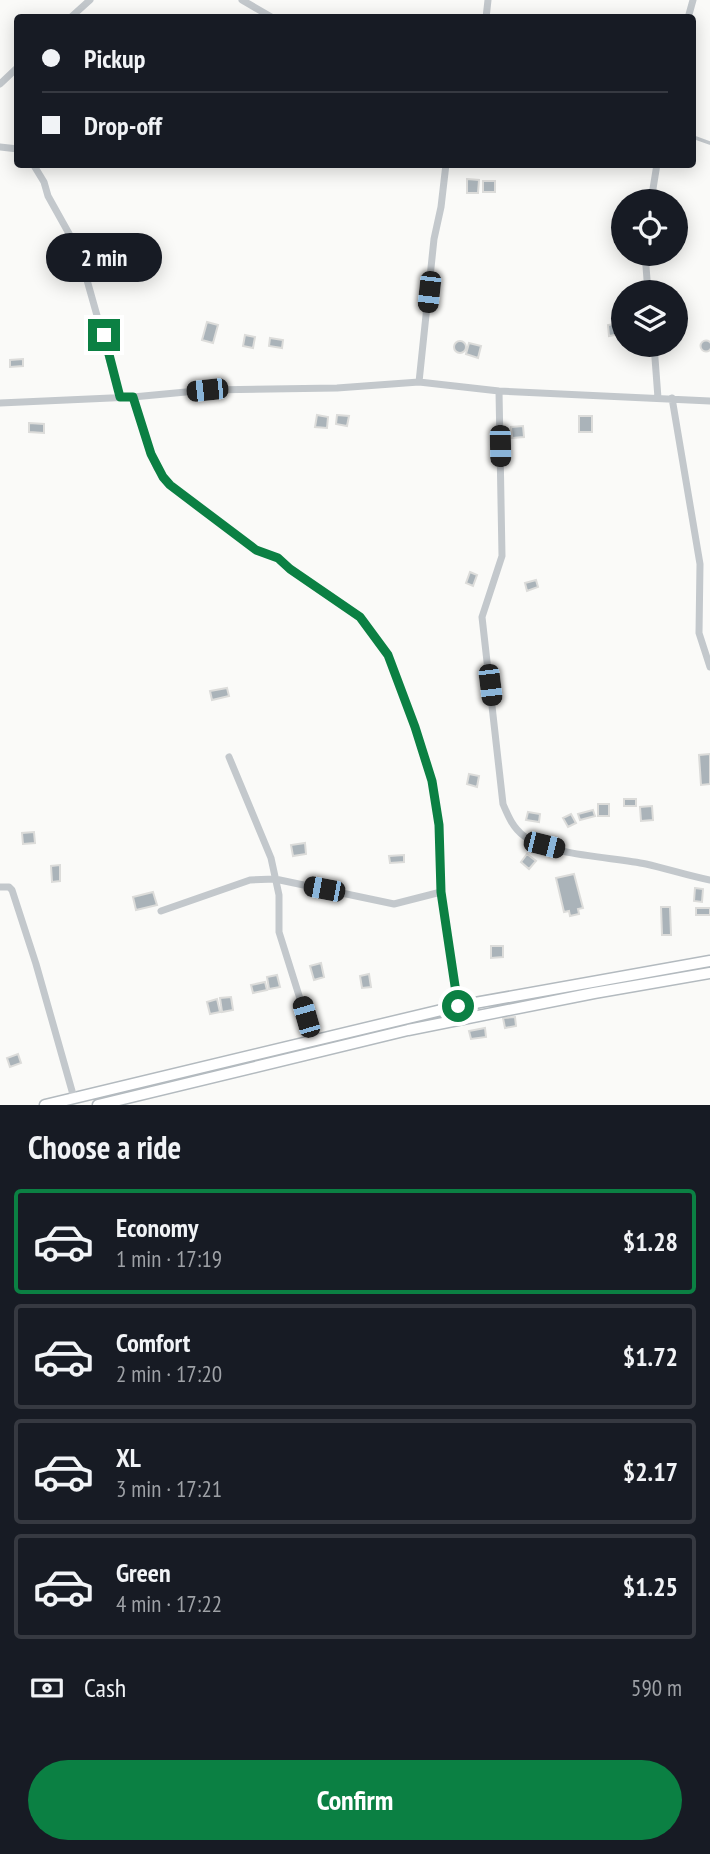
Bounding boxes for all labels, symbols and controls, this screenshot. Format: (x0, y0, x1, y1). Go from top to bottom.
text: Pickup (84, 42, 145, 75)
text: Drop-off (84, 109, 162, 142)
map controls (611, 189, 688, 357)
button: locate (611, 189, 688, 266)
callout: 2 min (46, 233, 162, 282)
text: 2 min (81, 243, 127, 272)
car (417, 270, 442, 314)
button: layers (611, 280, 688, 357)
route end (88, 319, 120, 351)
car (186, 377, 229, 403)
car (490, 425, 511, 467)
car (478, 663, 503, 707)
car (522, 830, 567, 860)
car (302, 875, 347, 903)
route start (442, 990, 474, 1022)
car (291, 994, 322, 1040)
text: Choose a ride (28, 1126, 181, 1168)
icon: car (32, 1210, 95, 1273)
text: Economy (116, 1211, 198, 1244)
text: $1.28 (623, 1225, 678, 1258)
text: 1 min · 17:19 (116, 1244, 222, 1273)
icon: car (32, 1325, 95, 1388)
text: Comfort (116, 1326, 190, 1359)
text: $1.72 (623, 1340, 678, 1373)
text: 2 min · 17:20 (116, 1359, 222, 1388)
icon: car (32, 1440, 95, 1503)
text: XL (116, 1441, 141, 1474)
text: $2.17 (623, 1455, 678, 1488)
text: 3 min · 17:21 (116, 1474, 222, 1503)
icon: car (32, 1555, 95, 1618)
text: Green (116, 1556, 171, 1589)
text: $1.25 (623, 1570, 678, 1603)
text: 4 min · 17:22 (116, 1589, 222, 1618)
icon: cash (28, 1669, 66, 1707)
text: Cash (84, 1671, 126, 1704)
text: 590 m (631, 1673, 682, 1702)
button: Confirm (28, 1760, 682, 1840)

